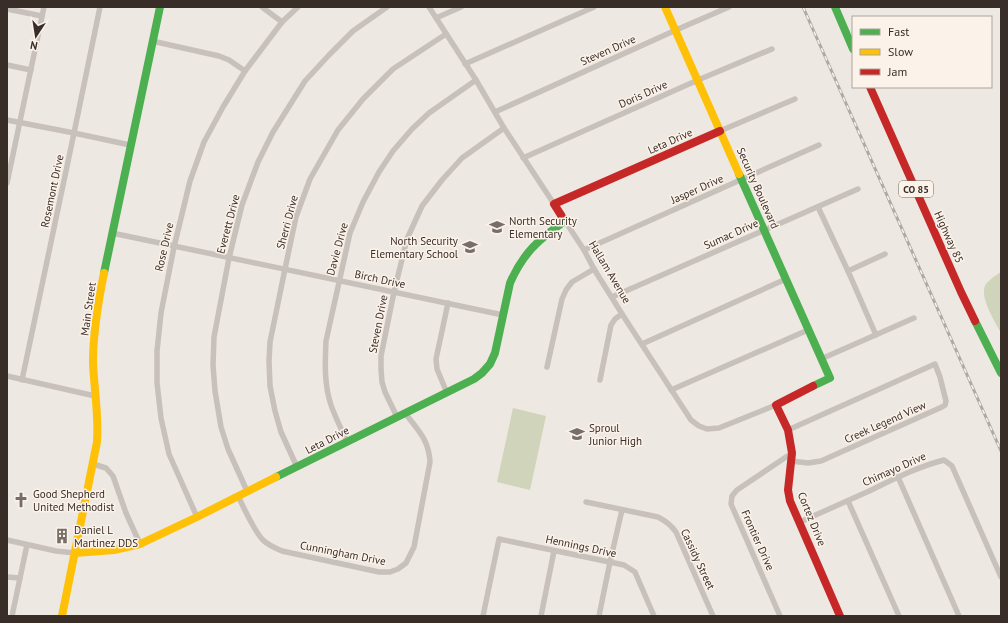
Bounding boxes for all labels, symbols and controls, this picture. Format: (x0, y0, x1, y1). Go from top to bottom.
north arrow (16, 16, 56, 56)
legend (852, 16, 992, 88)
text: Fast (888, 24, 909, 39)
street label: Steven Drive (578, 31, 638, 68)
text: N (29, 38, 39, 53)
text: Slow (888, 44, 913, 59)
text: Jam (887, 64, 907, 79)
street label: Doris Drive (616, 77, 670, 111)
street label: Leta Drive (645, 125, 695, 157)
street label: Security Boulevard (734, 145, 782, 231)
street label: Rosemont Drive (37, 153, 67, 229)
street label: Jasper Drive (668, 171, 726, 207)
road number: CO 85 (899, 181, 933, 197)
street label: Everett Drive (213, 192, 243, 255)
street label: Sherri Drive (273, 193, 301, 251)
street label: Highway 85 (931, 209, 967, 265)
place label: North Security Elementary (509, 214, 578, 241)
street label: Sumac Drive (701, 216, 761, 252)
school or university icon: North Security Elementary (488, 218, 506, 236)
street label: Rose Drive (152, 221, 177, 273)
street label: Davie Drive (323, 221, 351, 277)
place label: North Security Elementary School (370, 234, 459, 261)
school or university icon: North Security Elementary School (461, 238, 479, 256)
street label: Hallam Avenue (586, 238, 634, 306)
street label: Birch Drive (353, 267, 407, 291)
street label: Main Street (77, 281, 99, 337)
street label: Steven Drive (365, 293, 391, 354)
street label: Creek Legend View (842, 398, 928, 446)
place label: Sproul Junior High (588, 421, 642, 448)
street label: Leta Drive (303, 423, 352, 457)
school or university icon: Sproul Junior High (568, 425, 586, 443)
street label: Chimayo Drive (860, 449, 928, 489)
place label: Good Shepherd United Methodist (33, 487, 115, 514)
street label: Cortez Drive (795, 490, 829, 548)
church icon: Good Shepherd United Methodist (12, 491, 30, 509)
street label: Frontier Drive (738, 507, 778, 573)
place label: Daniel L Martinez DDS (74, 523, 138, 550)
street label: Cassidy Street (678, 526, 718, 592)
building icon: Daniel L Martinez DDS (53, 527, 71, 545)
street label: Hennings Drive (544, 532, 618, 560)
street label: Cunningham Drive (299, 538, 387, 568)

